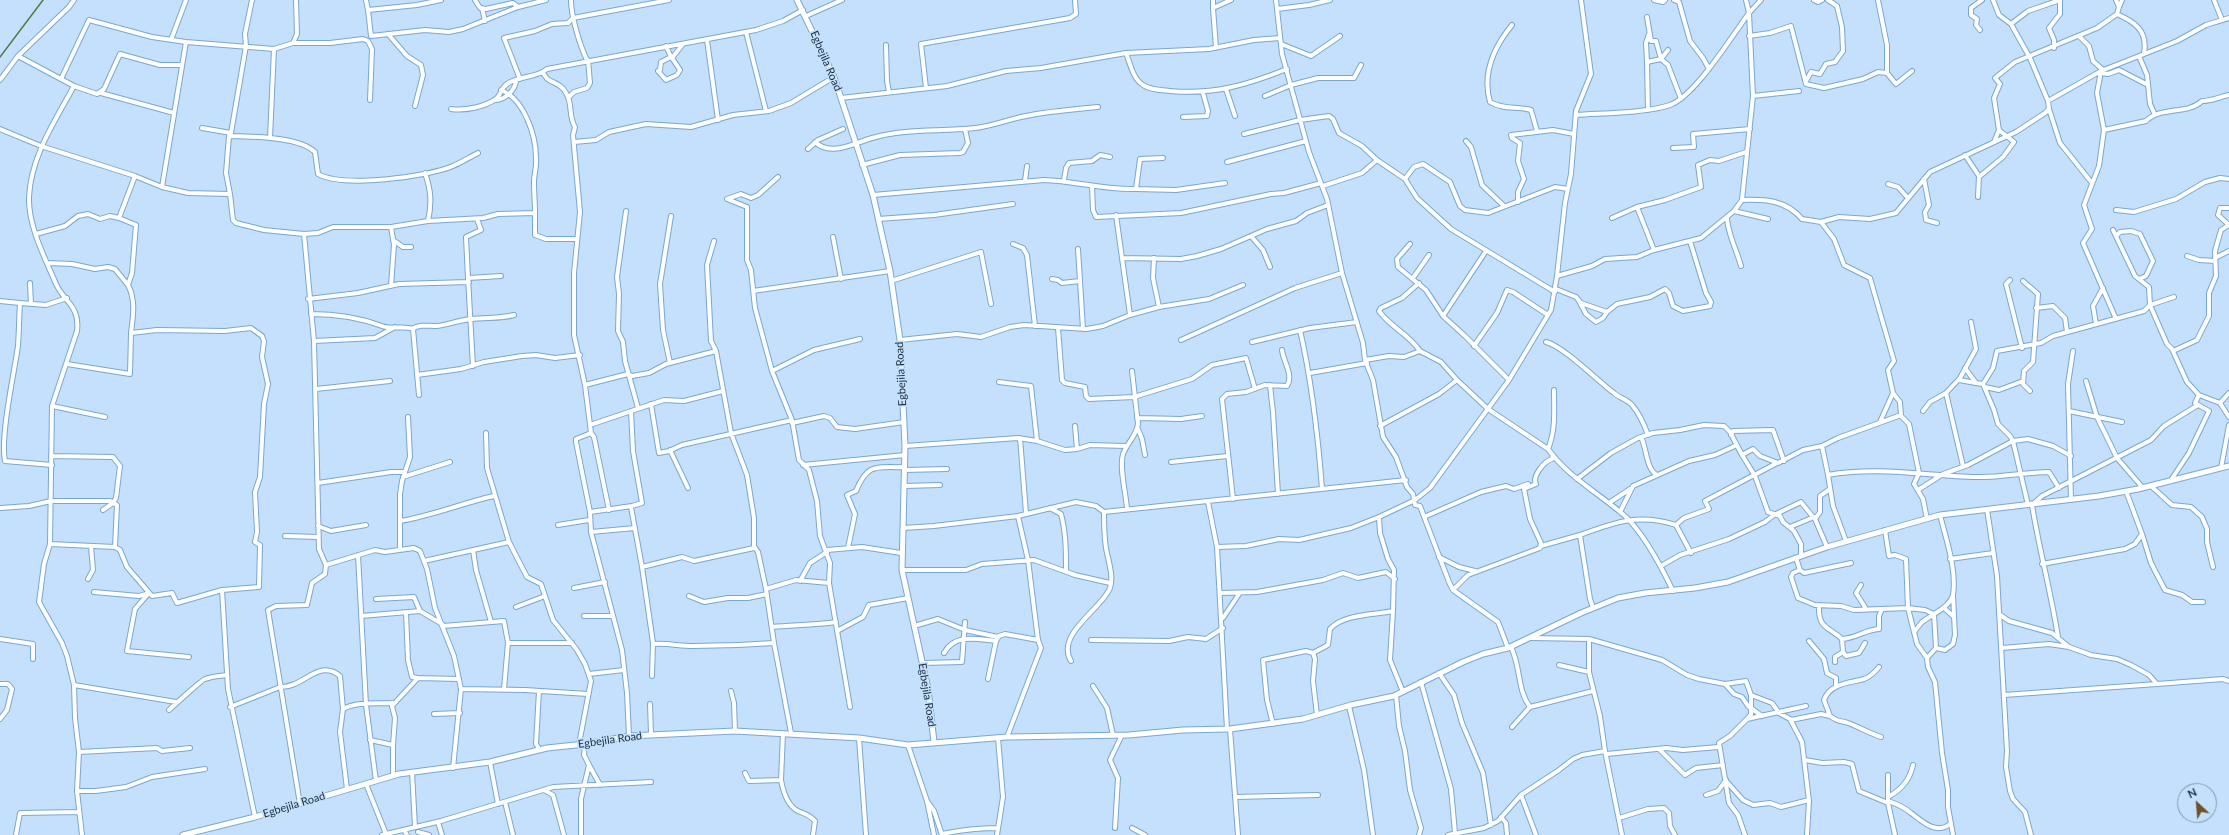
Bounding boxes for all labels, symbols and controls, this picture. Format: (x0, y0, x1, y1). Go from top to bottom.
street label: Egbejila Road (807, 29, 845, 93)
street label: Egbejila Road (893, 341, 909, 407)
street label: Egbejila Road (915, 662, 939, 728)
street label: Egbejila Road (577, 729, 643, 751)
north arrow (2177, 783, 2217, 823)
text: N (2185, 785, 2199, 800)
street label: Egbejila Road (261, 789, 327, 821)

